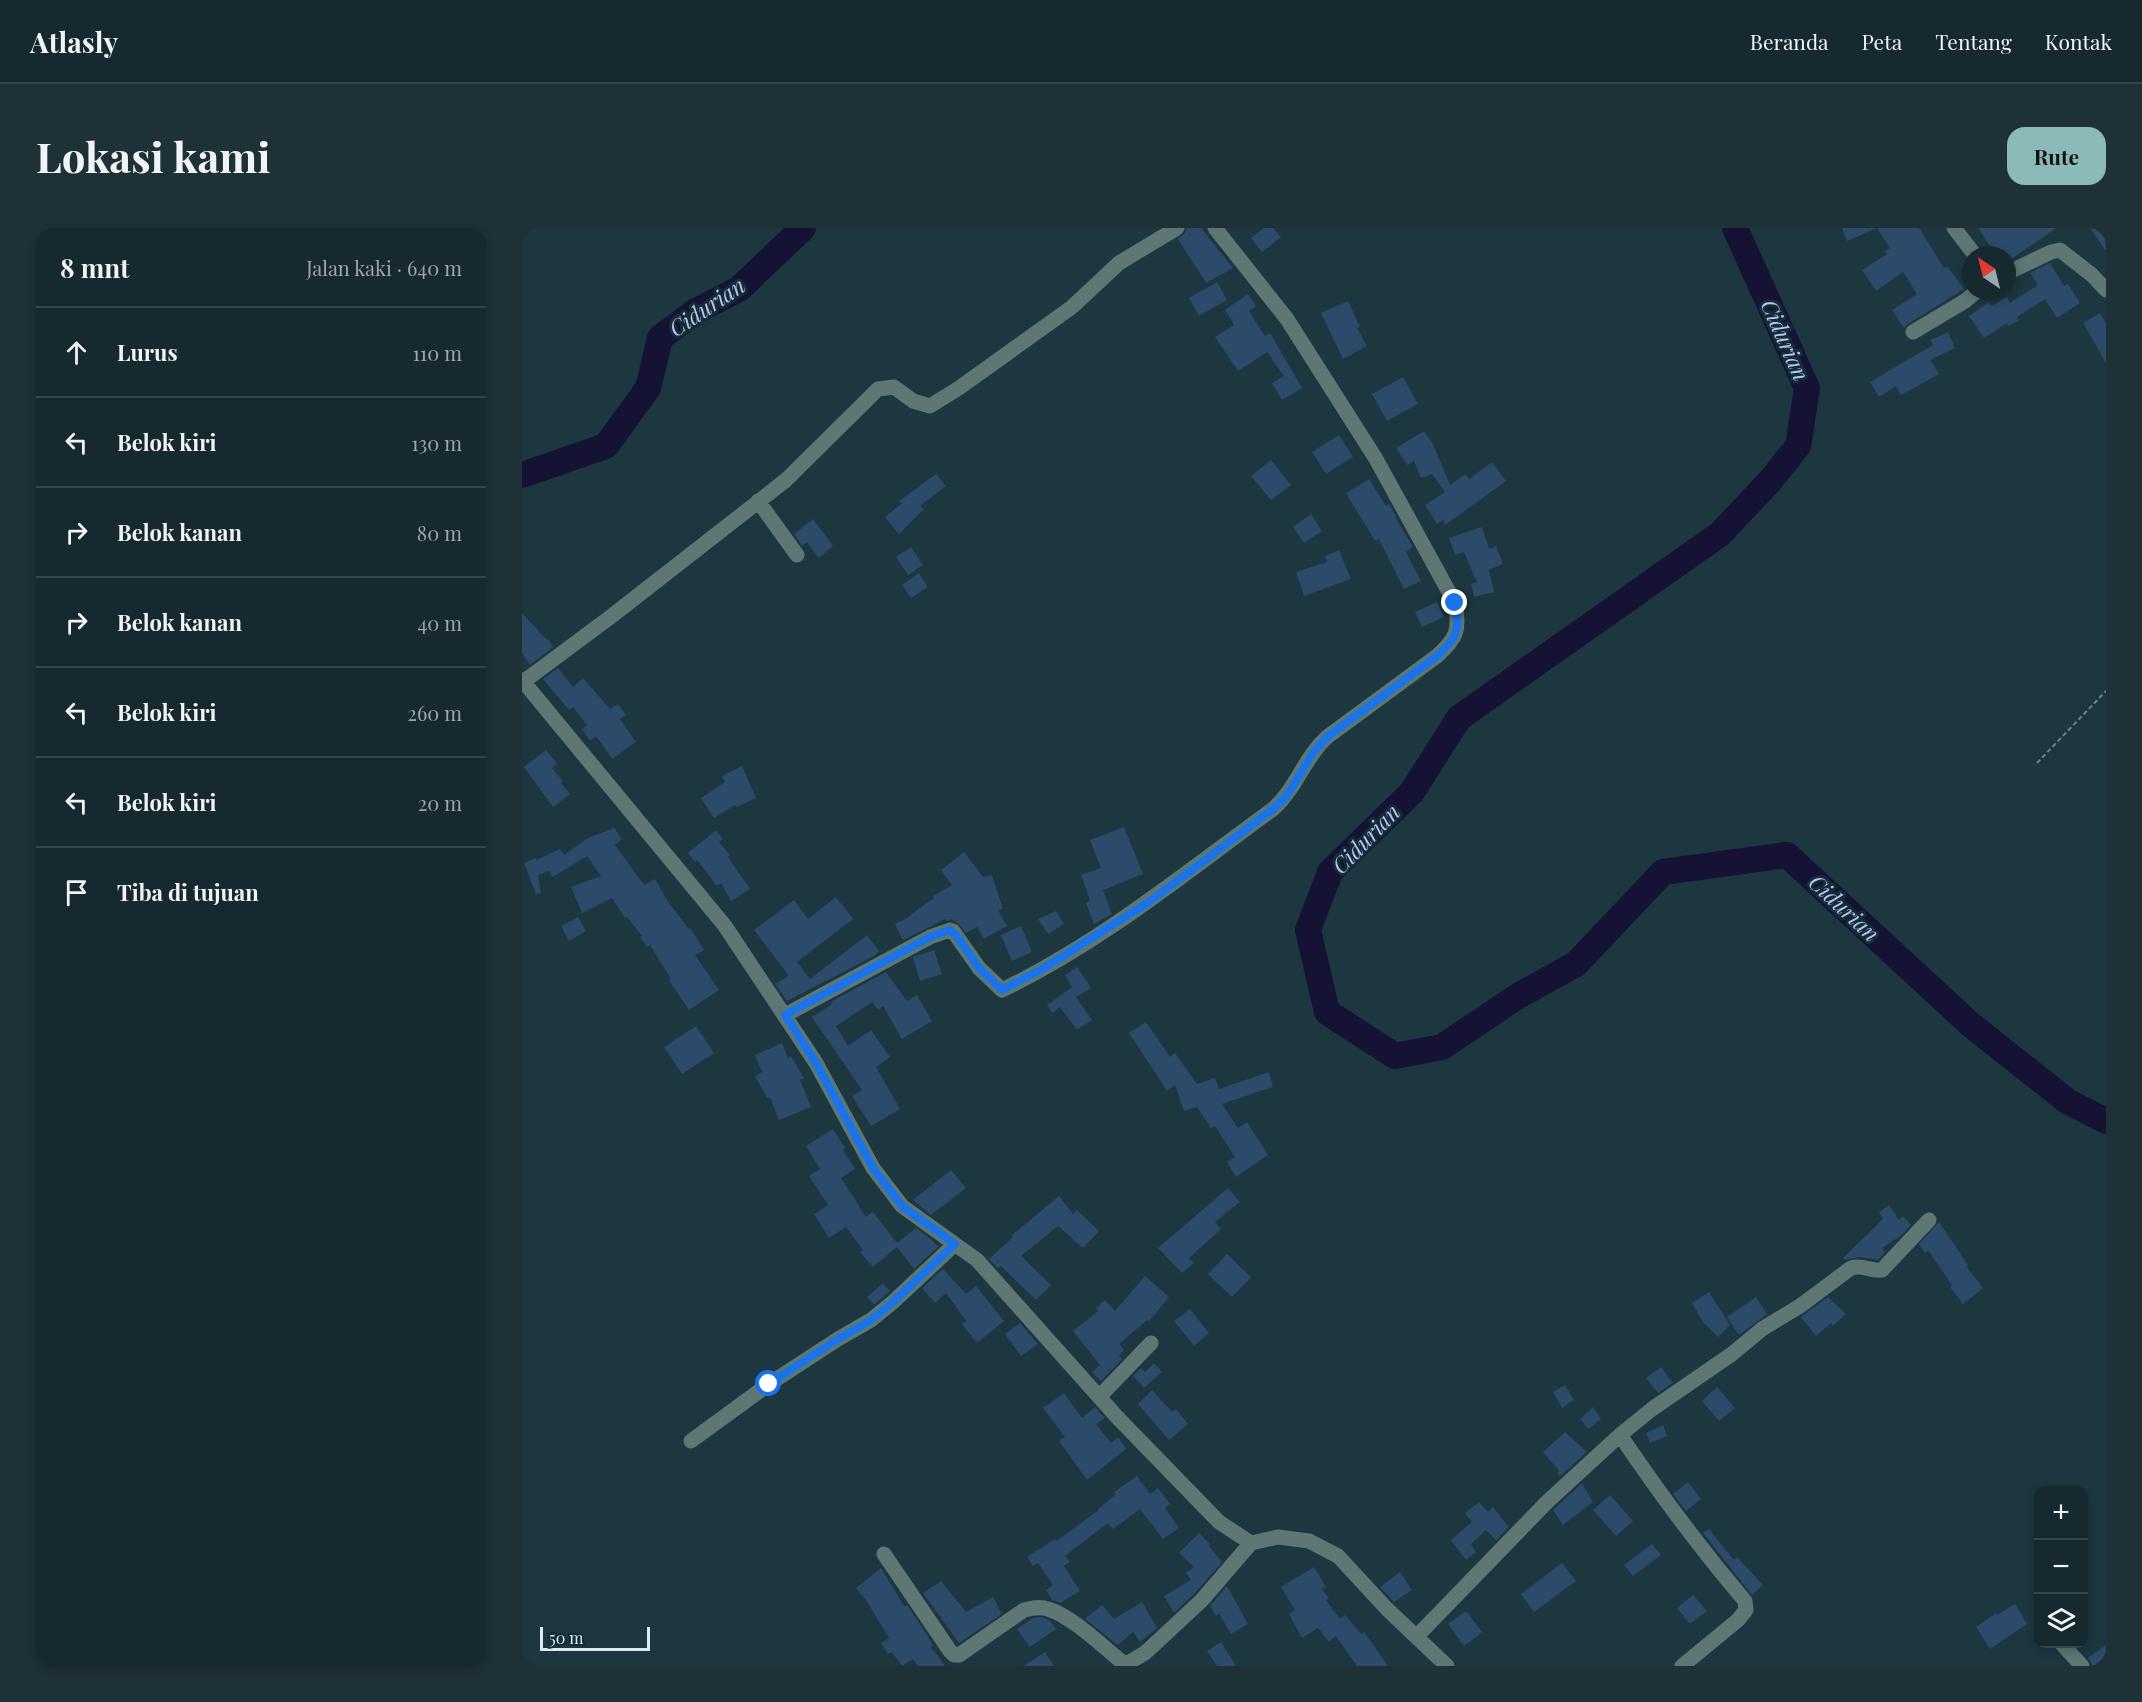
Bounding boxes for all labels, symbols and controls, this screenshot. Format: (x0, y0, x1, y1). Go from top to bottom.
text: Atlasly (30, 23, 118, 60)
text: Beranda (1750, 27, 1829, 55)
text: Peta (1862, 27, 1902, 55)
text: Tentang (1935, 27, 2012, 55)
text: Kontak (2045, 27, 2112, 55)
button: Rute (2007, 127, 2106, 185)
text: Lokasi kami (36, 128, 270, 184)
north arrow (1962, 246, 2016, 300)
text: 8 mnt (60, 250, 129, 285)
text: Jalan kaki · 640 m (306, 254, 462, 281)
water label: Cidurian (662, 270, 751, 343)
water label: Cidurian (1755, 294, 1817, 385)
icon: ahead (60, 336, 93, 369)
text: Lurus (117, 337, 178, 367)
text: 110 m (412, 339, 462, 366)
icon: left (60, 426, 93, 459)
text: Belok kiri (117, 427, 216, 457)
text: 130 m (411, 429, 462, 456)
icon: right (60, 516, 93, 549)
text: Belok kanan (117, 517, 242, 547)
text: 80 m (417, 519, 462, 546)
route end (1441, 589, 1467, 615)
icon: right (60, 606, 93, 639)
text: Belok kanan (117, 607, 242, 637)
text: 40 m (417, 609, 462, 636)
icon: left (60, 696, 93, 729)
text: Belok kiri (117, 697, 216, 727)
text: 260 m (407, 699, 462, 726)
icon: left (60, 786, 93, 819)
text: Belok kiri (117, 787, 216, 817)
text: 20 m (418, 789, 462, 816)
water label: Cidurian (1325, 797, 1406, 880)
water label: Cidurian (1803, 867, 1886, 948)
icon: arrive (60, 876, 93, 909)
text: Tiba di tujuan (117, 877, 259, 907)
route start (755, 1370, 781, 1396)
map controls (2034, 1486, 2088, 1648)
button: + (2034, 1486, 2088, 1540)
button: − (2034, 1540, 2088, 1594)
button: layers (2034, 1594, 2088, 1648)
scale bar (540, 1624, 650, 1652)
text: 50 m (549, 1627, 583, 1648)

